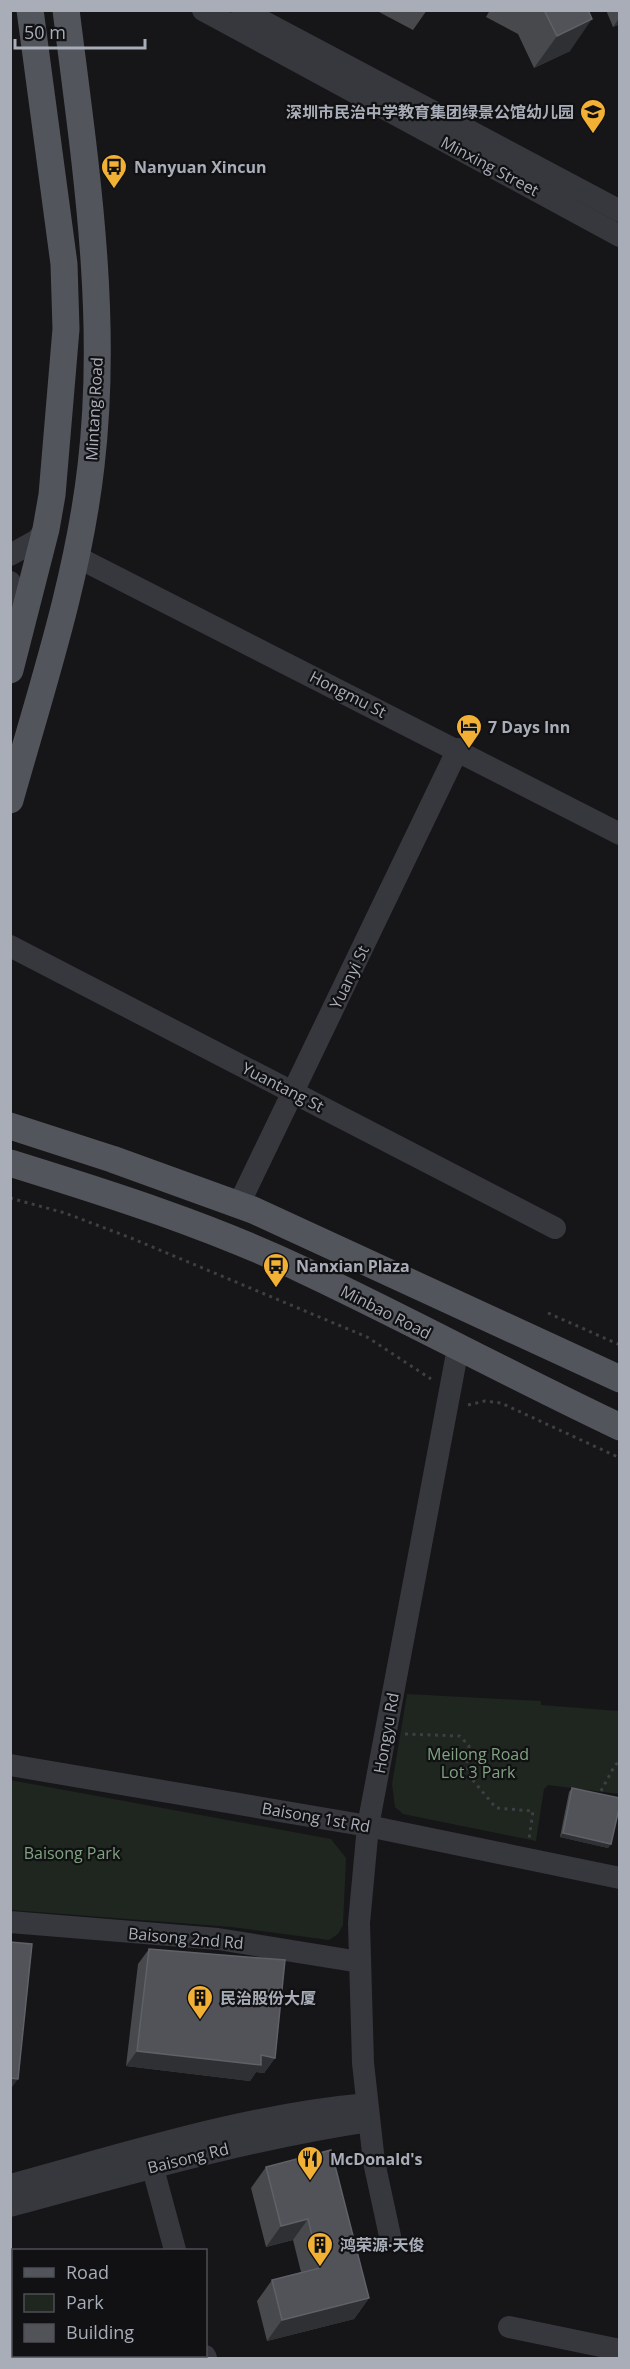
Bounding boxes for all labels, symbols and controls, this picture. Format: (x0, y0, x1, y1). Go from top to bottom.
scale bar (15, 12, 146, 50)
text: 50 m (24, 20, 66, 44)
school or university icon: 深圳市民治中学教育集团绿景公馆幼儿园 (578, 97, 608, 135)
place label: 深圳市民治中学教育集团绿景公馆幼儿园 (286, 101, 574, 123)
street label: Minxing Street (437, 131, 543, 201)
bus stop icon: Nanyuan Xincun (99, 152, 129, 190)
place label: Nanyuan Xincun (134, 156, 266, 178)
street label: Mintang Road (80, 357, 108, 461)
street label: Hongmu St (306, 665, 390, 723)
hotel icon: 7 Days Inn (454, 712, 484, 750)
place label: 7 Days Inn (488, 716, 570, 738)
street label: Yuanyi St (324, 941, 374, 1012)
street label: Yuantang St (238, 1057, 328, 1117)
bus stop icon: Nanxian Plaza (261, 1251, 291, 1289)
place label: Nanxian Plaza (296, 1255, 410, 1277)
street label: Minbao Road (337, 1280, 435, 1344)
street label: Hongyu Rd (368, 1691, 404, 1775)
park label: Meilong Road Lot 3 Park (427, 1743, 529, 1783)
street label: Baisong 1st Rd (260, 1797, 372, 1837)
park label: Baisong Park (24, 1842, 121, 1864)
street label: Baisong 2nd Rd (127, 1922, 245, 1954)
building icon: 民治股份大厦 (185, 1983, 215, 2021)
place label: 民治股份大厦 (220, 1987, 316, 2009)
street label: Baisong Rd (145, 2137, 231, 2179)
restaurant icon: McDonald's (295, 2144, 325, 2182)
place label: McDonald's (330, 2148, 423, 2170)
building icon: 鸿荣源·天俊 (305, 2230, 335, 2268)
place label: 鸿荣源·天俊 (340, 2234, 425, 2256)
legend (12, 2249, 207, 2357)
text: Road (66, 2260, 109, 2284)
text: Park (66, 2290, 104, 2314)
text: Building (66, 2320, 134, 2344)

